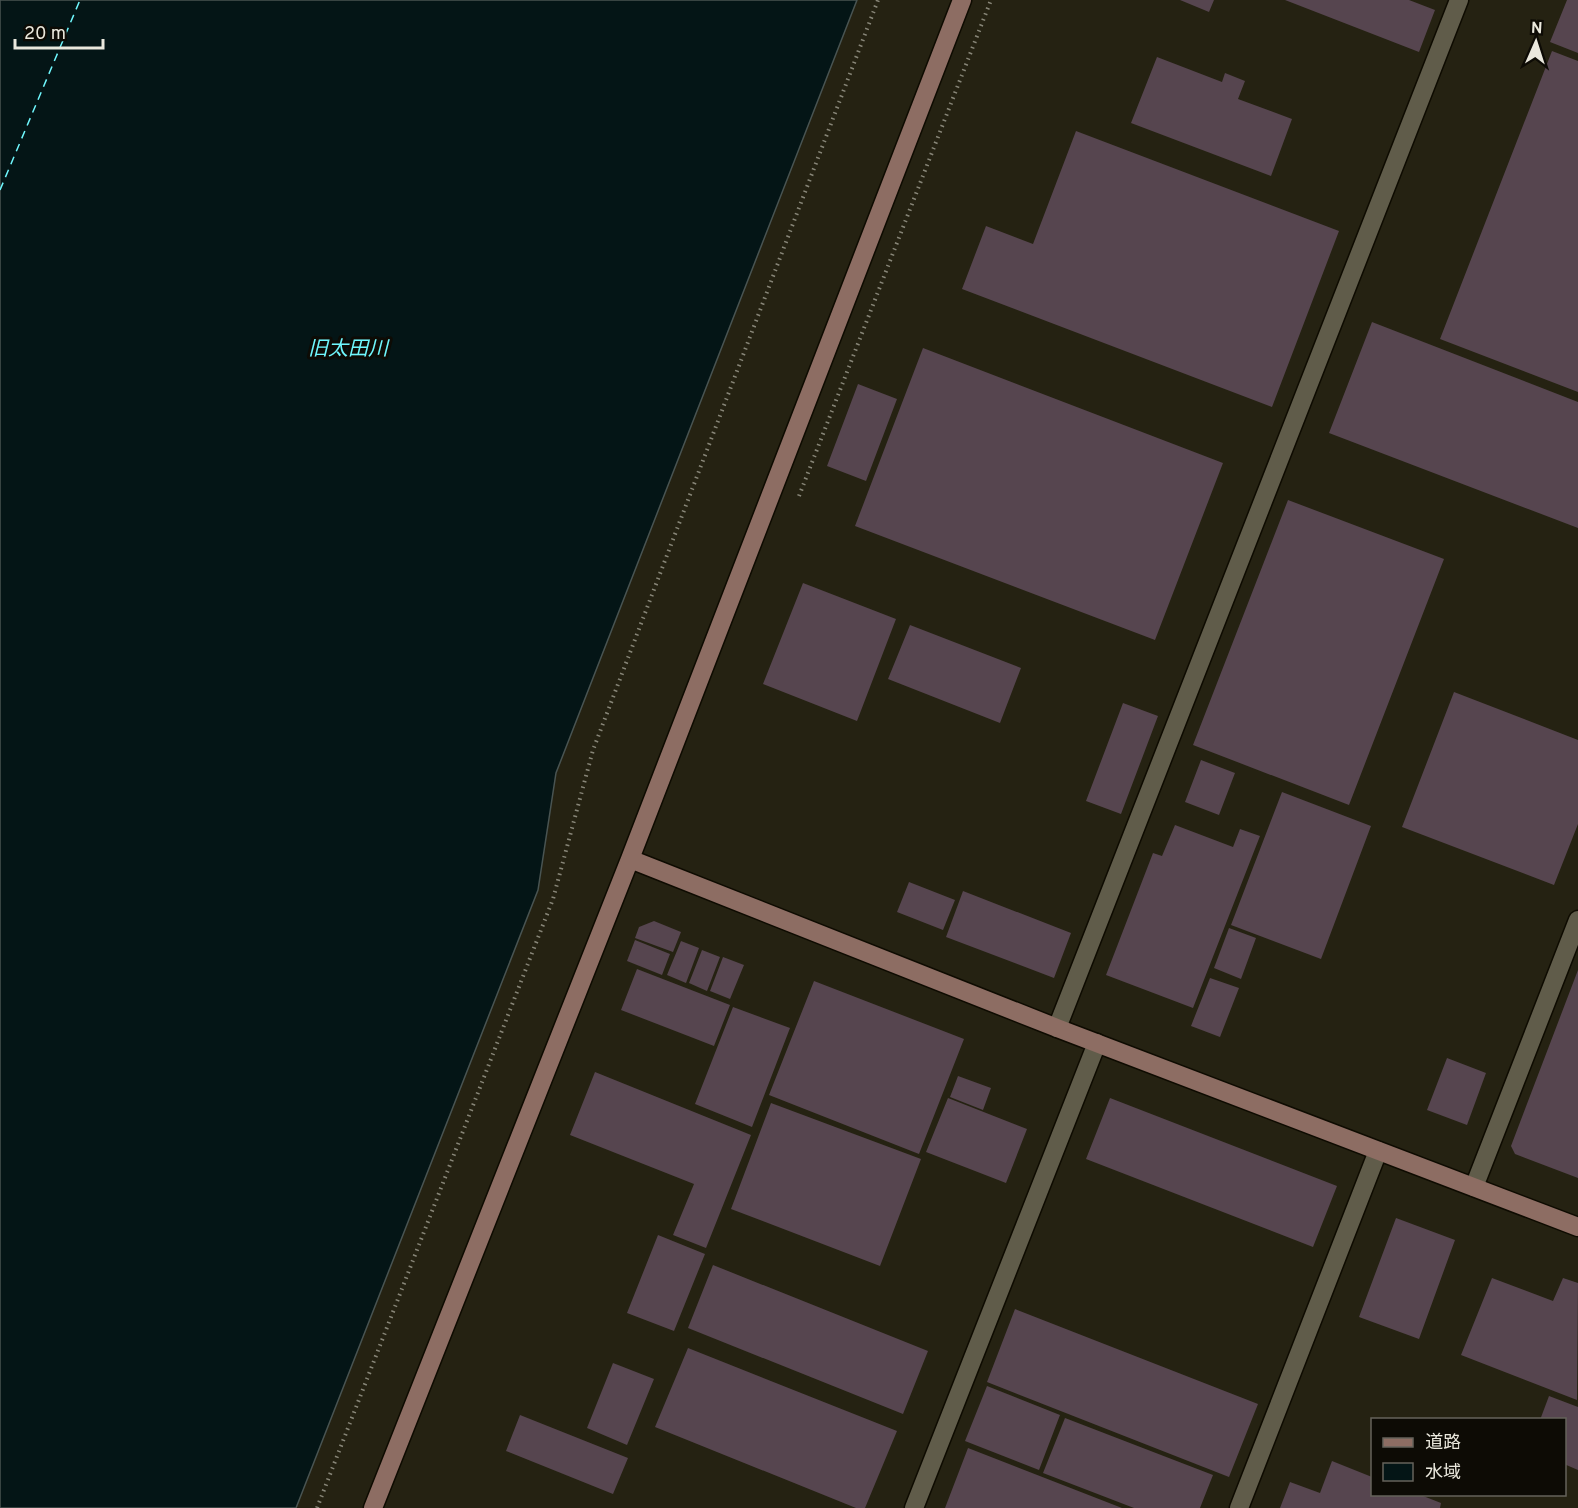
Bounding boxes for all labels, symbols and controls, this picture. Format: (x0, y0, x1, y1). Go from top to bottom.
scale bar (15, 12, 104, 50)
north arrow (1506, 12, 1566, 72)
text: N (1530, 19, 1543, 39)
text: 20 m (24, 23, 66, 46)
water label: 旧太田川 (308, 337, 390, 363)
legend (1371, 1418, 1566, 1496)
text: 道路 (1425, 1432, 1461, 1455)
text: 水域 (1425, 1462, 1461, 1485)

